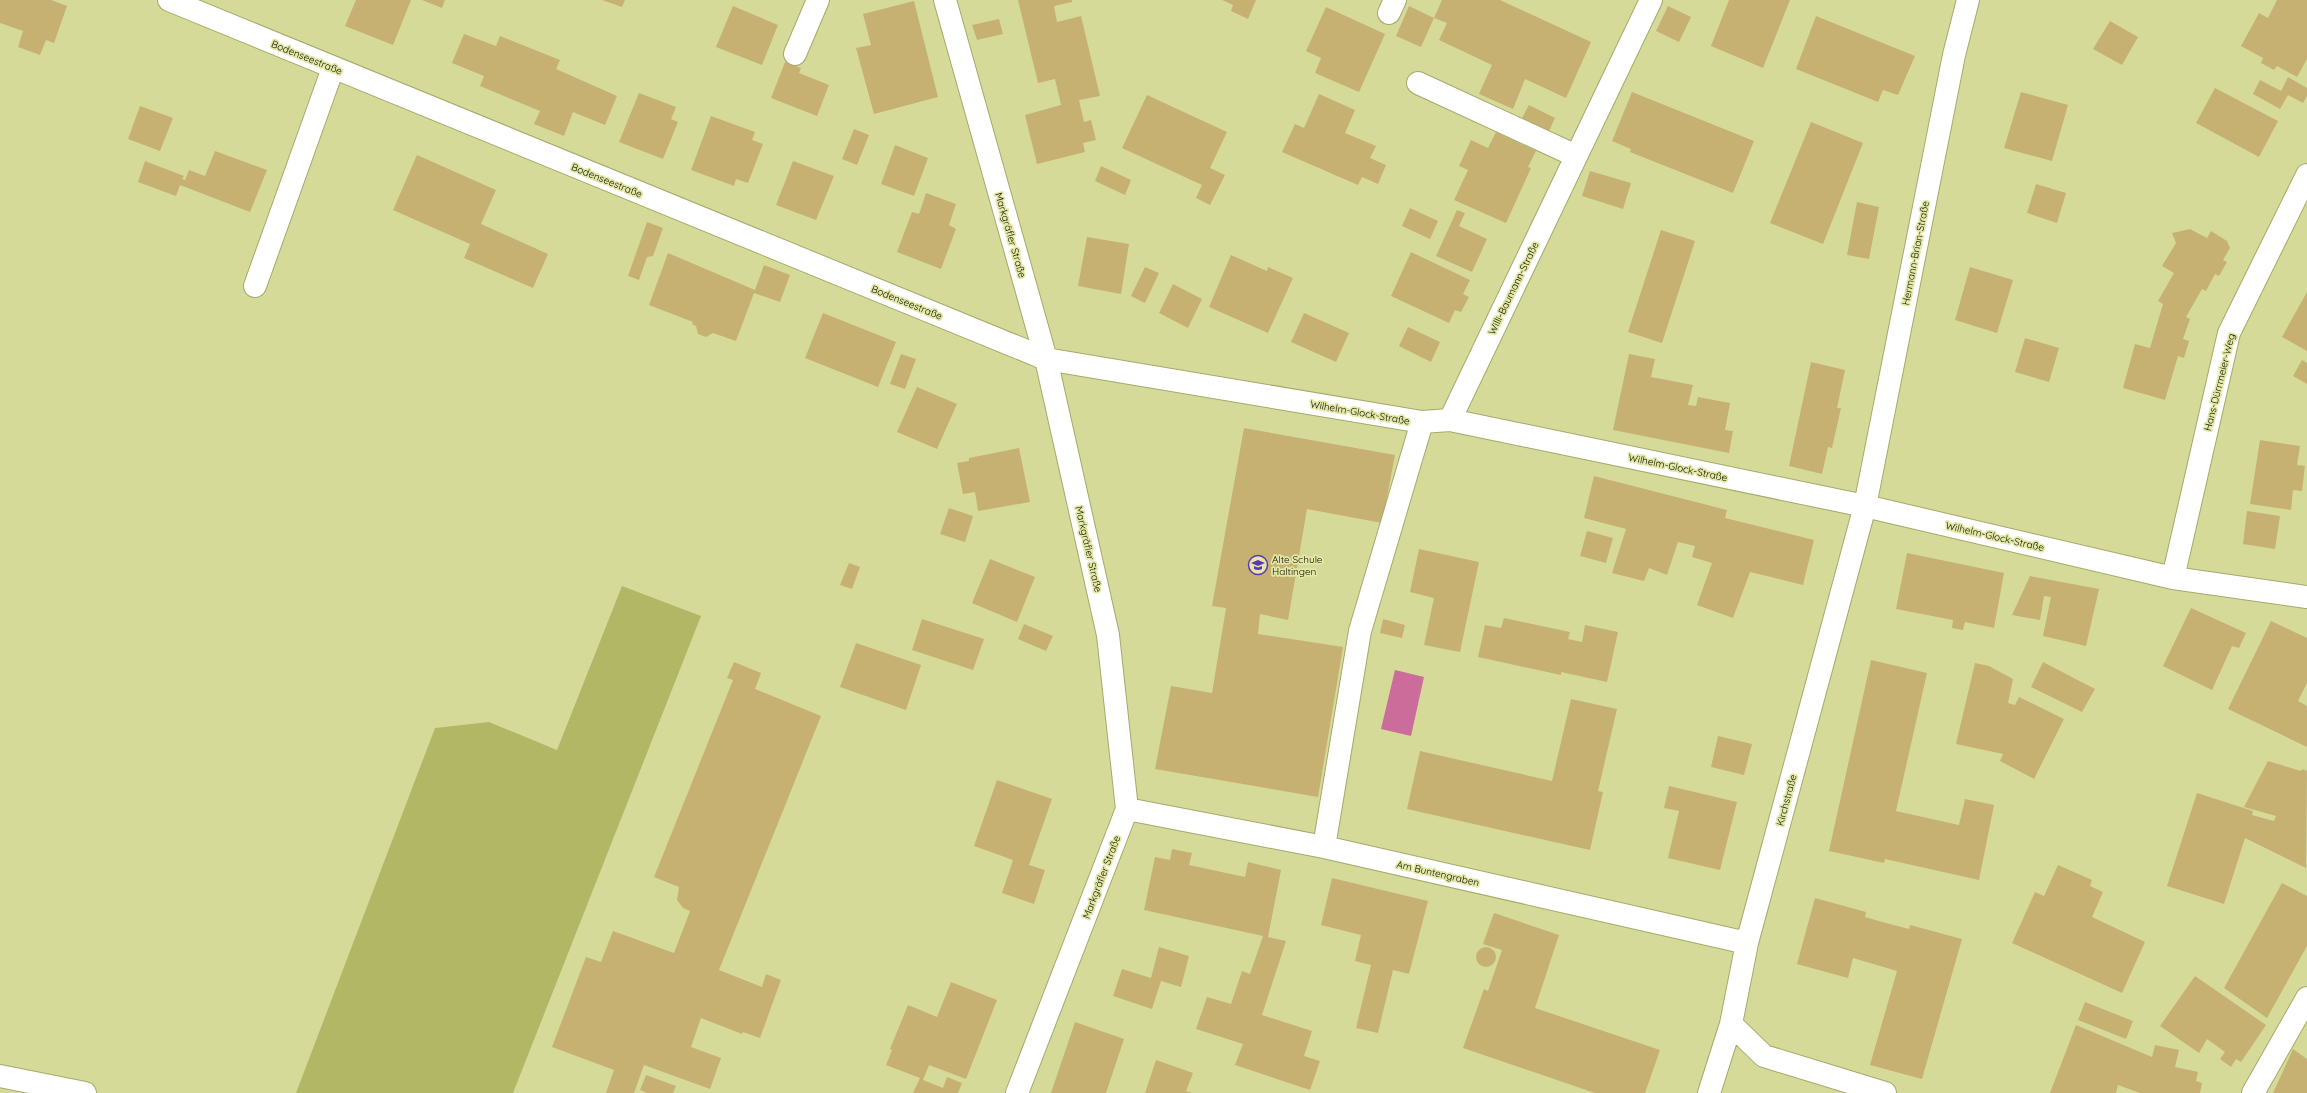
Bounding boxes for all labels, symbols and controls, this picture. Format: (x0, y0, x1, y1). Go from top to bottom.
street label: Bodenseestraße (269, 37, 345, 78)
street label: Bodenseestraße (569, 160, 645, 201)
street label: Markgräfler Straße (992, 191, 1029, 280)
street label: Hermann-Brian-Straße (1899, 199, 1932, 306)
street label: Willi-Baumann-Straße (1485, 239, 1542, 337)
street label: Bodenseestraße (869, 282, 945, 323)
street label: Hans-Dürrmeier-Weg (2201, 332, 2238, 432)
street label: Wilhelm-Glock-Straße (1309, 397, 1411, 428)
street label: Wilhelm-Glock-Straße (1627, 451, 1729, 484)
street label: Markgräfler Straße (1072, 505, 1105, 594)
street label: Wilhelm-Glock-Straße (1944, 519, 2046, 554)
place label: Alte Schule Haltingen (1272, 553, 1323, 578)
school or university icon: Alte Schule Haltingen (1247, 554, 1269, 576)
street label: Kirchstraße (1773, 773, 1800, 827)
street label: Markgräfler Straße (1080, 833, 1123, 921)
street label: Am Buntengraben (1395, 858, 1481, 889)

